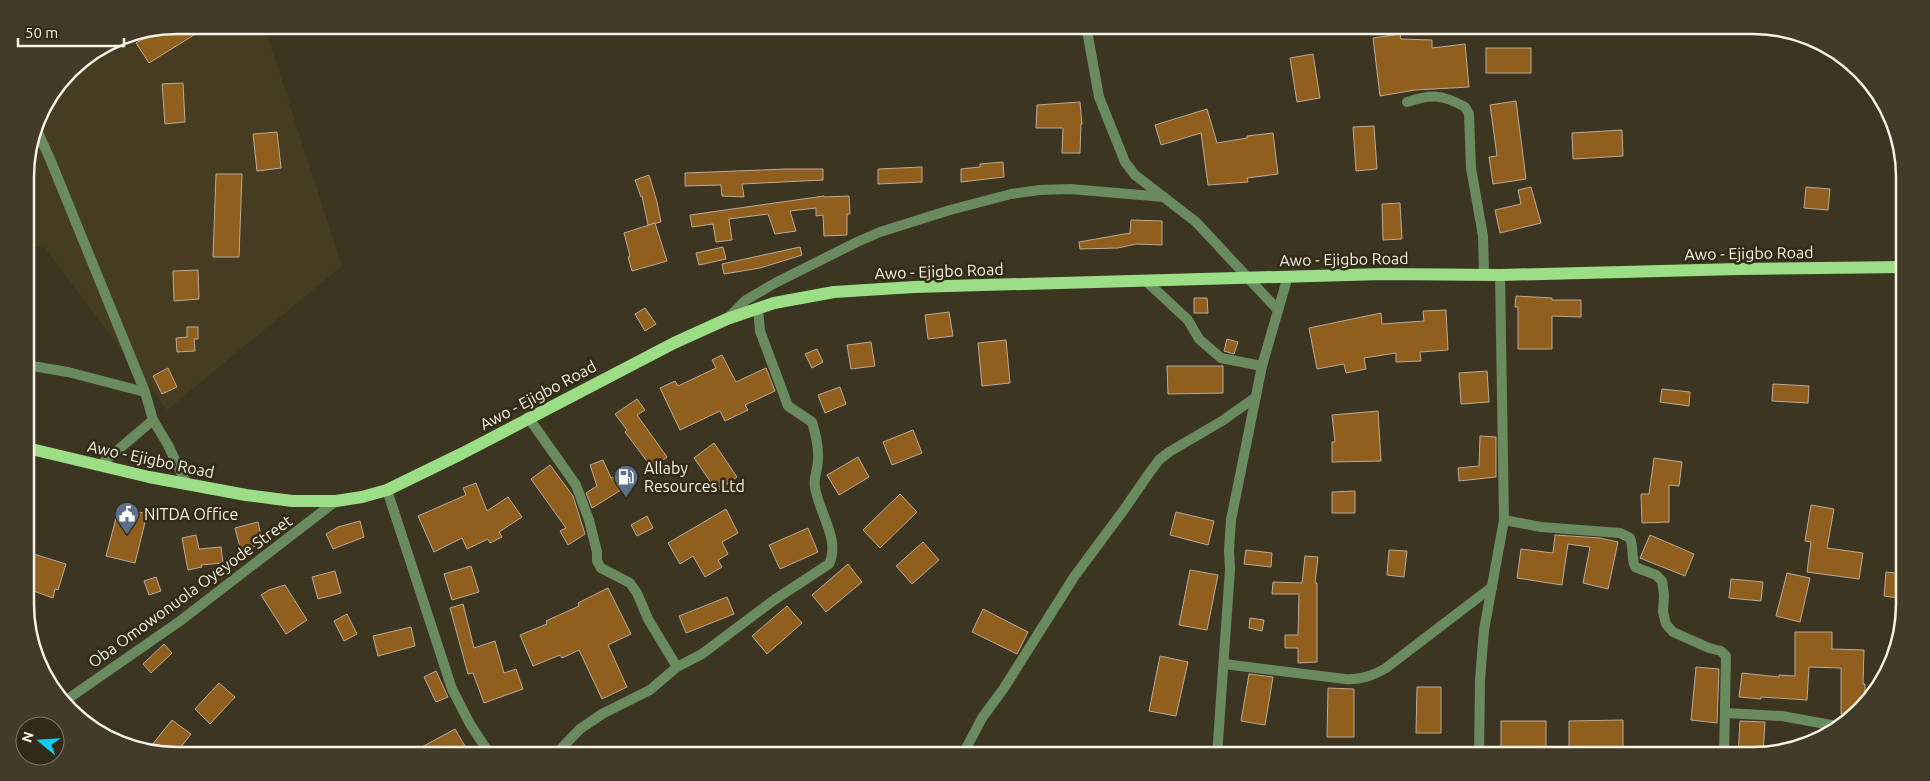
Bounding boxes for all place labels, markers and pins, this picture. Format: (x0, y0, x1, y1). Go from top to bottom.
place label: Allaby Resources Ltd (644, 459, 745, 495)
fuel station icon: Allaby Resources Ltd (613, 464, 639, 498)
public building icon: NITDA Office (114, 501, 140, 535)
place label: NITDA Office (144, 505, 238, 523)

